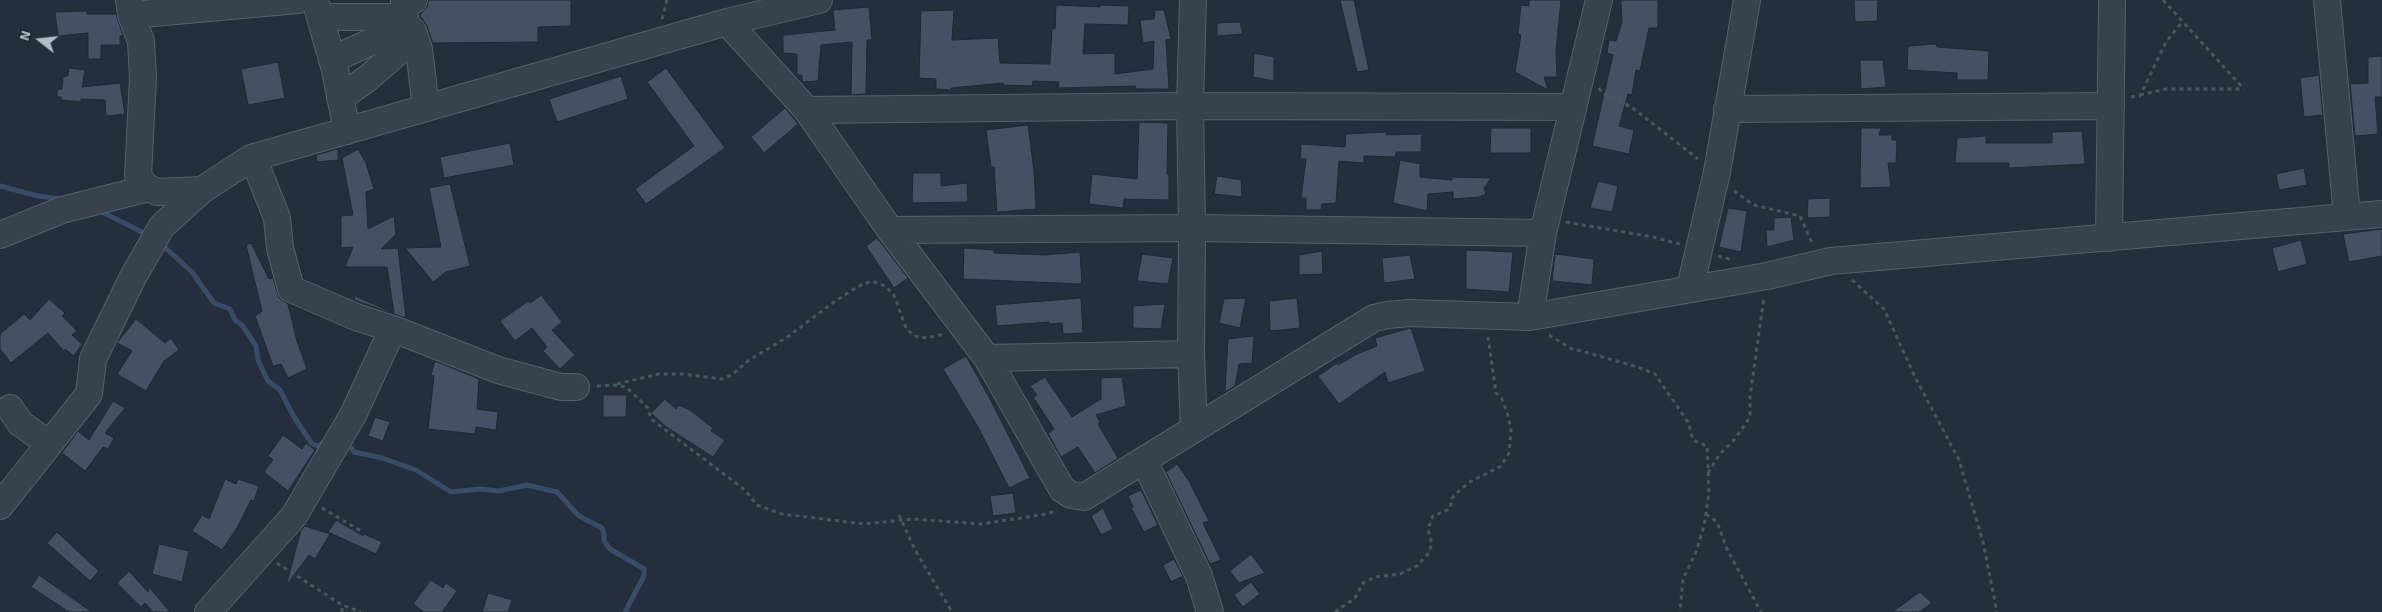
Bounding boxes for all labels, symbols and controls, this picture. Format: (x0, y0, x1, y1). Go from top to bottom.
north arrow (15, 15, 65, 65)
text: N (16, 29, 35, 43)

